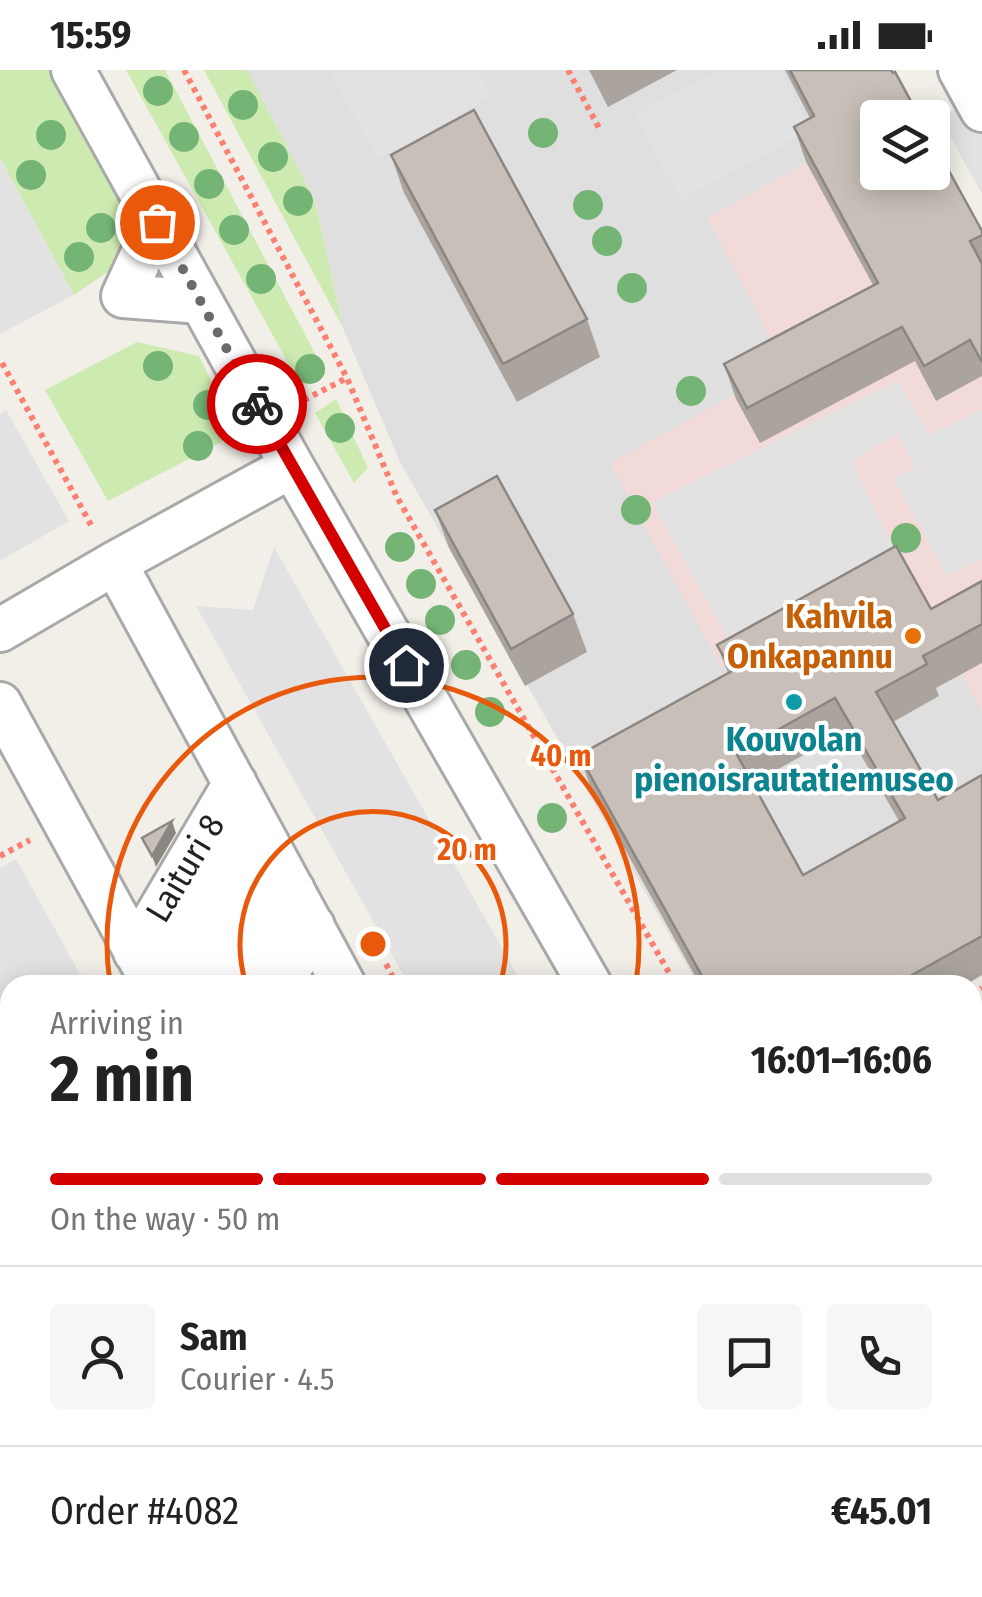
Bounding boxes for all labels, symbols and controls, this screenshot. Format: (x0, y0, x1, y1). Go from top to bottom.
text: 15:59 (50, 12, 131, 58)
map controls (860, 100, 950, 190)
button: layers (860, 100, 950, 190)
pin (115, 180, 200, 265)
icon: bag (130, 195, 185, 250)
courier (207, 354, 307, 454)
icon: bike (230, 377, 285, 432)
place label: Kahvila Onkapannu (727, 595, 893, 677)
pin (364, 623, 449, 708)
marker: Kahvila Onkapannu (902, 625, 924, 647)
icon: home (379, 638, 434, 693)
marker: Kouvolan pienoisrautatiemuseo (783, 691, 805, 713)
place label: Kouvolan pienoisrautatiemuseo (634, 718, 954, 800)
text: 40 m (531, 738, 591, 774)
street label: Laituri 8 (137, 807, 233, 929)
text: 20 m (436, 832, 497, 868)
centre of rings (355, 926, 391, 962)
text: Arriving in (50, 1004, 184, 1042)
text: 16:01–16:06 (751, 1037, 932, 1083)
text: 2 min (50, 1040, 194, 1118)
text: On the way · 50 m (50, 1200, 280, 1238)
button: person (50, 1304, 155, 1409)
button: chat (697, 1304, 802, 1409)
button: phone (827, 1304, 932, 1409)
text: Sam (180, 1314, 248, 1360)
text: Courier · 4.5 (180, 1360, 335, 1398)
text: Order #4082 (50, 1488, 239, 1534)
text: €45.01 (831, 1488, 932, 1534)

